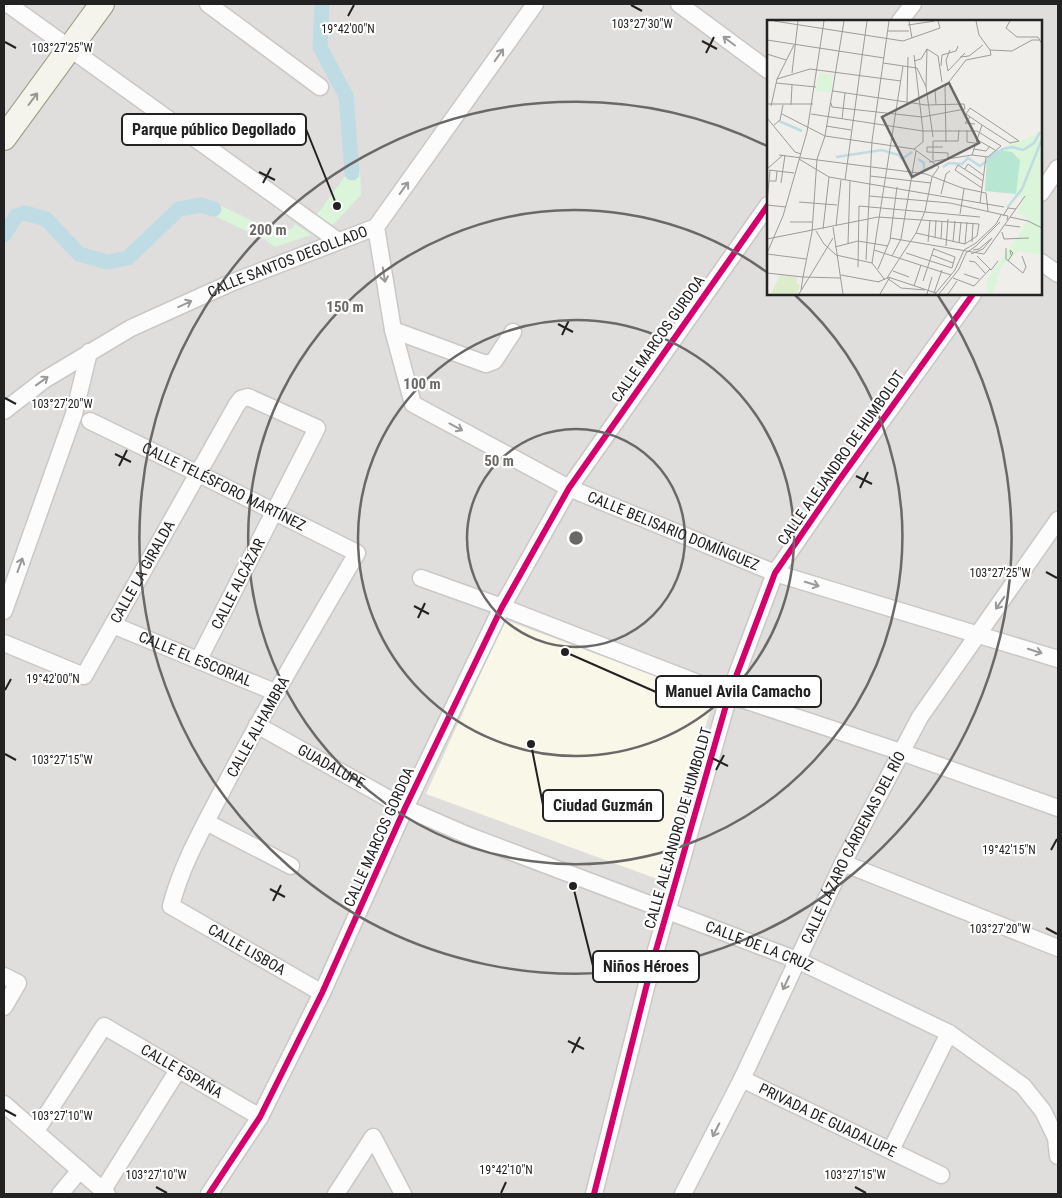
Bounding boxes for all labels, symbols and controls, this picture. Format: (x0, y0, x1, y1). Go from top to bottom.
text: 103°27'30"W (611, 17, 673, 31)
inset map (767, 20, 1042, 295)
text: 19°42'00"N (321, 22, 375, 36)
one-way arrow (722, 36, 736, 46)
text: 103°27'25"W (31, 41, 93, 55)
one-way arrow (494, 48, 504, 62)
one-way arrow (28, 92, 38, 106)
callout: Parque público Degollado (122, 114, 306, 145)
text: Parque público Degollado (132, 120, 296, 139)
one-way arrow (399, 181, 410, 195)
text: 200 m (249, 221, 287, 239)
street label: CALLE SANTOS DEGOLLADO (205, 222, 370, 301)
one-way arrow (379, 267, 389, 283)
street label: CALLE MARCOS GURDOA (607, 272, 709, 406)
one-way arrow (177, 298, 192, 308)
text: 150 m (326, 298, 364, 316)
street label: CALLE ALEJANDRO DE HUMBOLDT (774, 367, 908, 549)
text: 100 m (403, 375, 441, 393)
one-way arrow (35, 376, 48, 387)
text: 103°27'20"W (31, 397, 93, 411)
one-way arrow (448, 423, 463, 432)
street label: CALLE TELÉSFORO MARTÍNEZ (139, 439, 309, 535)
text: 50 m (484, 452, 514, 470)
street label: CALLE BELISARIO DOMÍNGUEZ (585, 488, 762, 575)
street label: CALLE LA GIRALDA (106, 517, 179, 627)
centre of rings (567, 529, 585, 547)
street label: CALLE ALCÁZAR (207, 536, 269, 632)
one-way arrow (16, 558, 25, 573)
text: 103°27'25"W (969, 566, 1031, 580)
one-way arrow (804, 579, 820, 589)
one-way arrow (995, 595, 1005, 609)
street label: CALLE EL ESCORIAL (136, 628, 254, 691)
one-way arrow (1027, 647, 1043, 657)
text: 19°42'00"N (26, 672, 80, 686)
street label: CALLE ALHAMBRA (223, 673, 293, 780)
callout: Manuel Avila Camacho (656, 676, 821, 707)
text: Manuel Avila Camacho (665, 682, 811, 701)
street label: CALLE ALEJANDRO DE HUMBOLDT (641, 725, 715, 931)
street label: GUADALUPE (295, 741, 368, 792)
street label: CALLE LÁZARO CÁRDENAS DEL RÍO (797, 748, 909, 947)
text: 103°27'15"W (31, 753, 93, 767)
street label: CALLE MARCOS GORDOA (340, 764, 418, 910)
callout: Ciudad Guzmán (543, 790, 663, 821)
text: Ciudad Guzmán (553, 796, 653, 815)
text: 19°42'15"N (982, 843, 1036, 857)
street label: CALLE DE LA CRUZ (703, 917, 816, 975)
street label: CALLE LISBOA (205, 920, 289, 979)
text: 103°27'20"W (969, 922, 1031, 936)
callout: Niños Héroes (593, 951, 699, 982)
text: Niños Héroes (603, 957, 689, 976)
one-way arrow (781, 975, 791, 990)
street label: CALLE ESPAÑA (138, 1040, 226, 1102)
street label: PRIVADA DE GUADALUPE (756, 1079, 899, 1161)
text: 103°27'10"W (31, 1109, 93, 1123)
one-way arrow (711, 1122, 720, 1137)
text: 19°42'10"N (479, 1163, 533, 1177)
text: 103°27'10"W (125, 1168, 187, 1182)
text: 103°27'15"W (824, 1168, 886, 1182)

